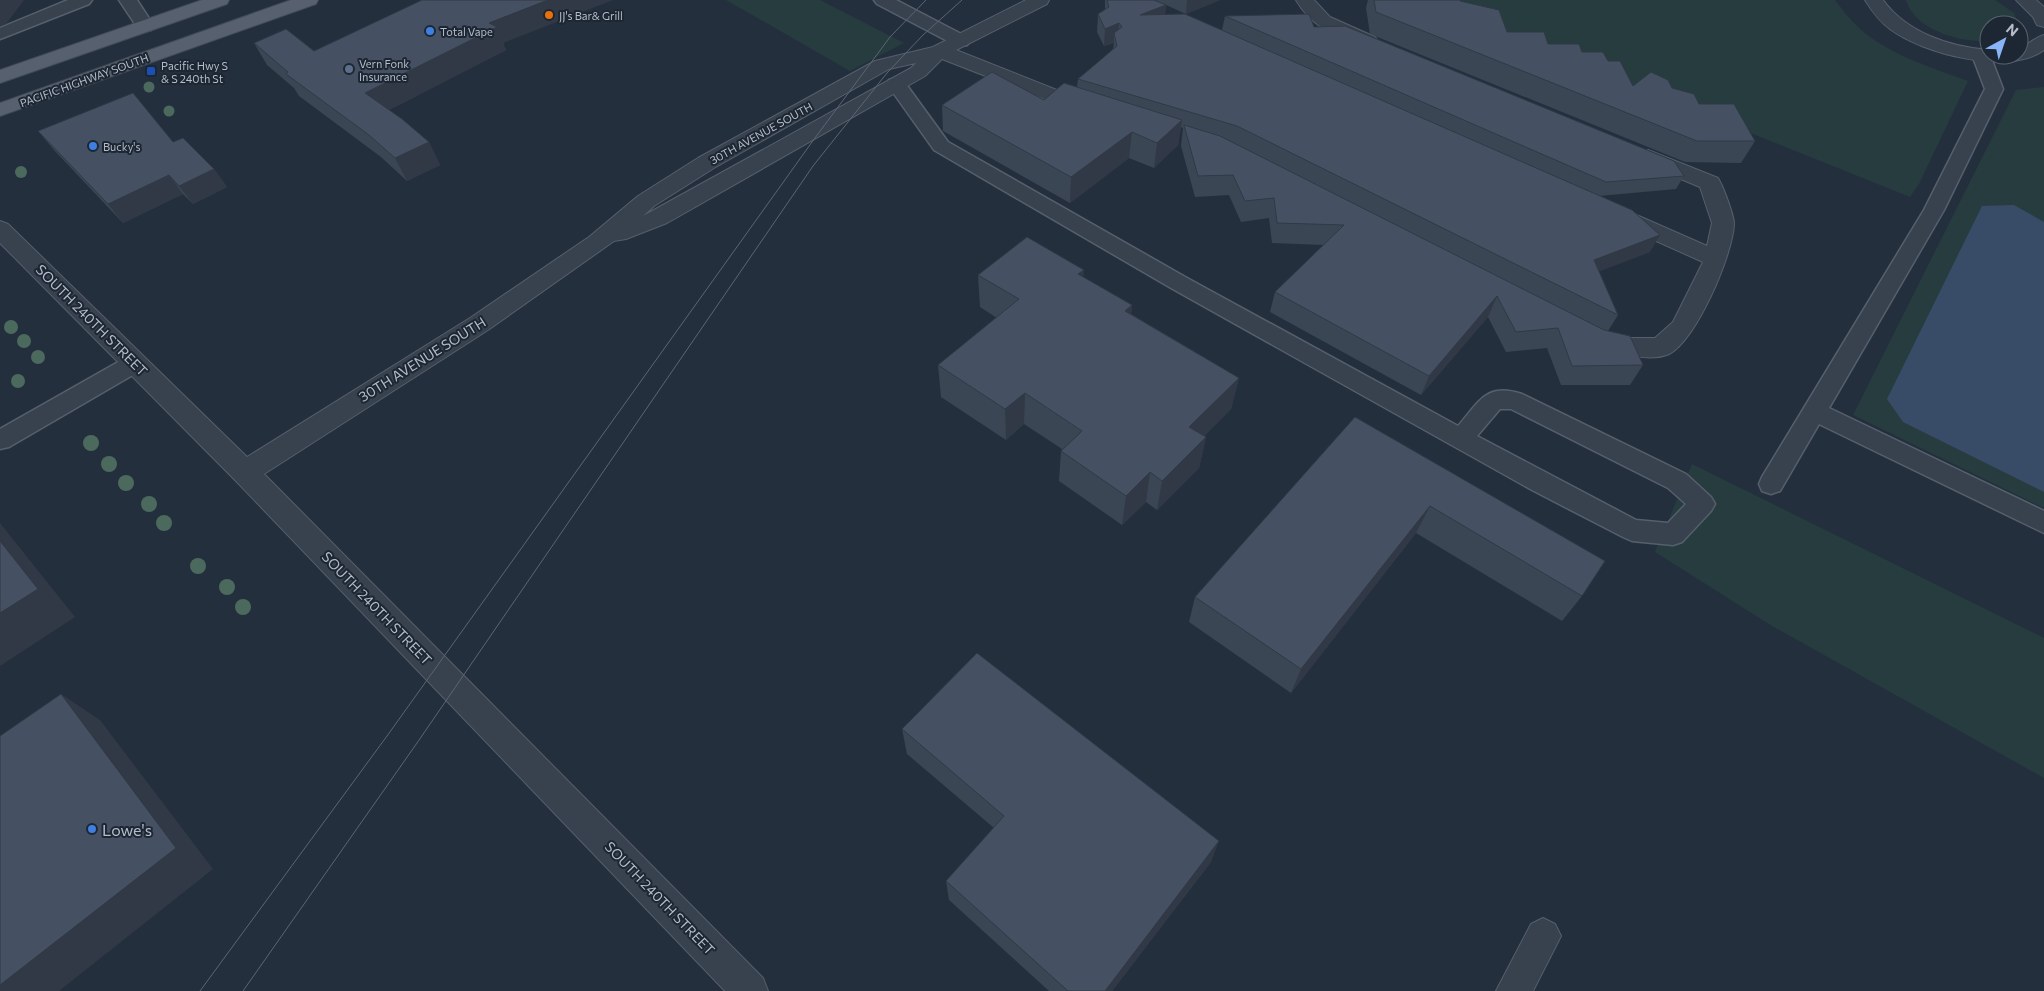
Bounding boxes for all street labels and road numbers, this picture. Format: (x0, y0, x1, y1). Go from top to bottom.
street label: PACIFIC HIGHWAY SOUTH (18, 51, 150, 109)
street label: 30TH AVENUE SOUTH (708, 99, 814, 167)
street label: SOUTH 240TH STREET (33, 261, 151, 379)
street label: 30TH AVENUE SOUTH (355, 313, 489, 405)
street label: SOUTH 240TH STREET (319, 548, 435, 668)
street label: SOUTH 240TH STREET (602, 838, 718, 958)

